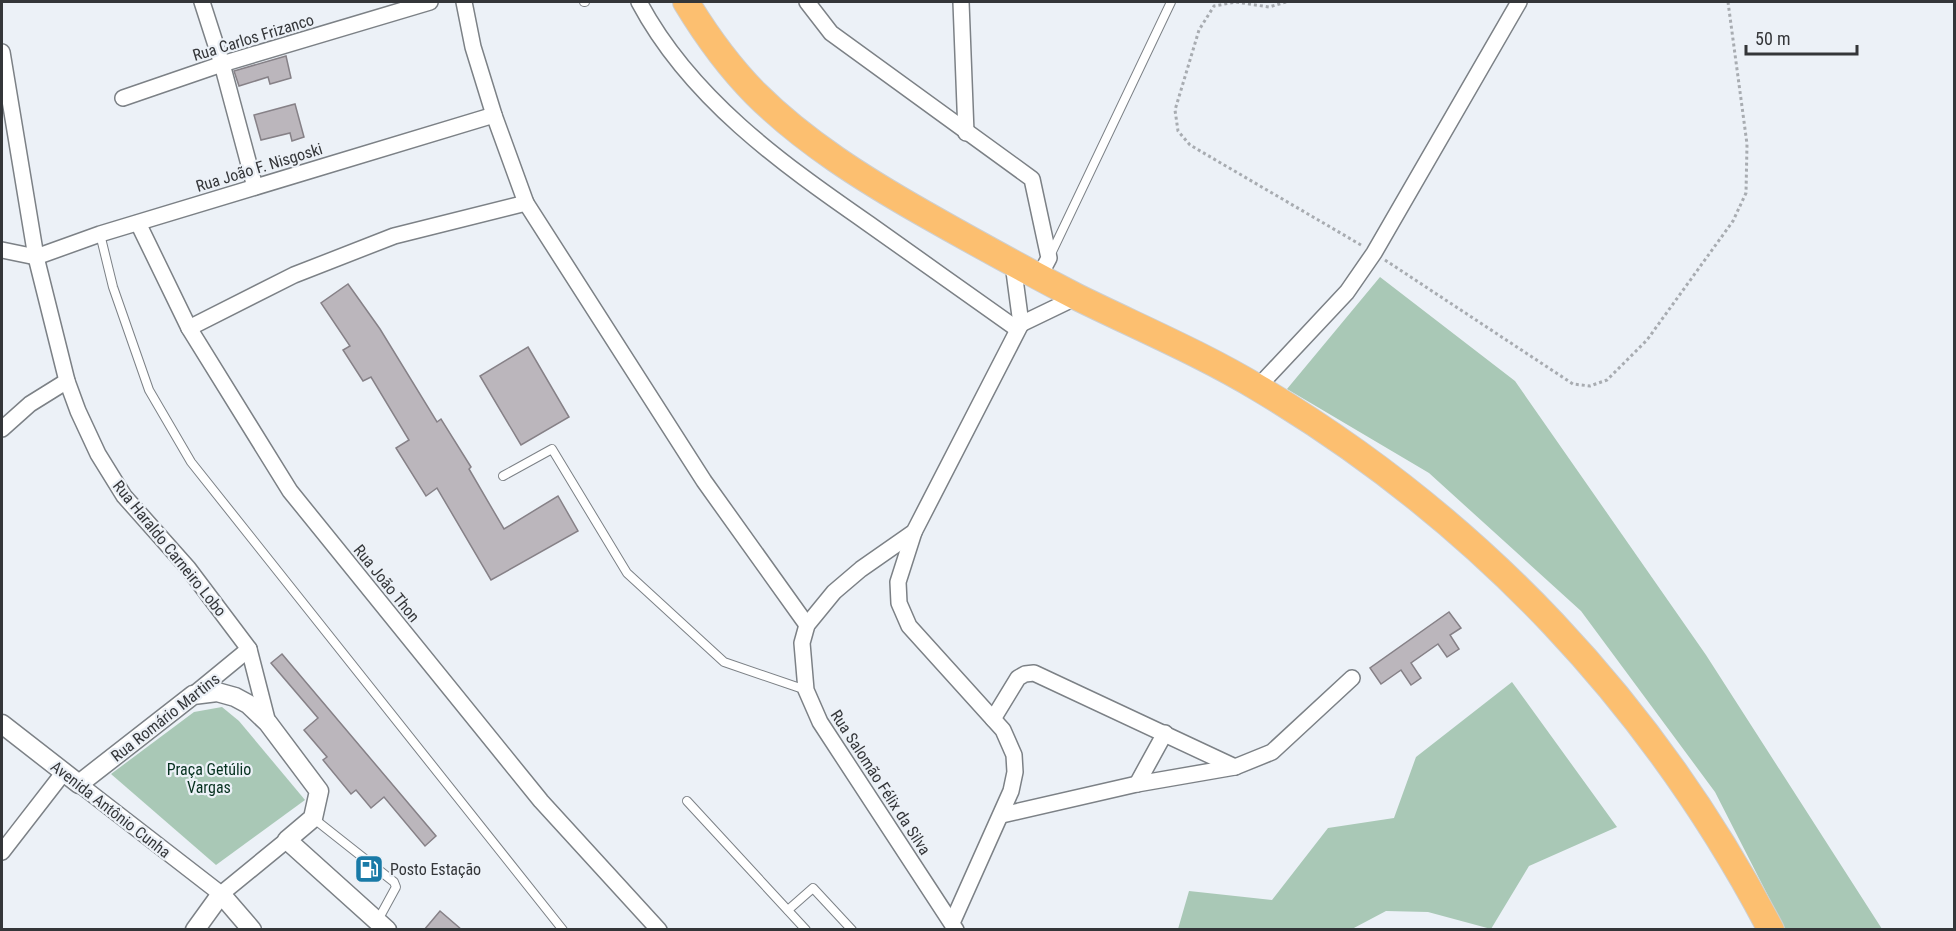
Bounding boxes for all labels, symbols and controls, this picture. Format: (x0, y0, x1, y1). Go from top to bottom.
street label: Rua Carlos Frizanco (190, 10, 316, 65)
scale bar (1746, 18, 1857, 56)
text: 50 m (1755, 28, 1790, 49)
street label: Rua João F. Nisgoski (194, 139, 325, 196)
street label: Rua Haraldo Carneiro Lobo (109, 477, 230, 620)
street label: Rua João Thon (350, 541, 424, 626)
street label: Rua Romário Martins (107, 669, 223, 766)
street label: Rua Salomão Félix da Silva (827, 706, 935, 858)
street label: Avenida Antônio Cunha (47, 757, 174, 862)
park label: Praça Getúlio Vargas (167, 760, 251, 797)
fuel station icon: Posto Estação (353, 853, 385, 885)
place label: Posto Estação (390, 860, 481, 879)

